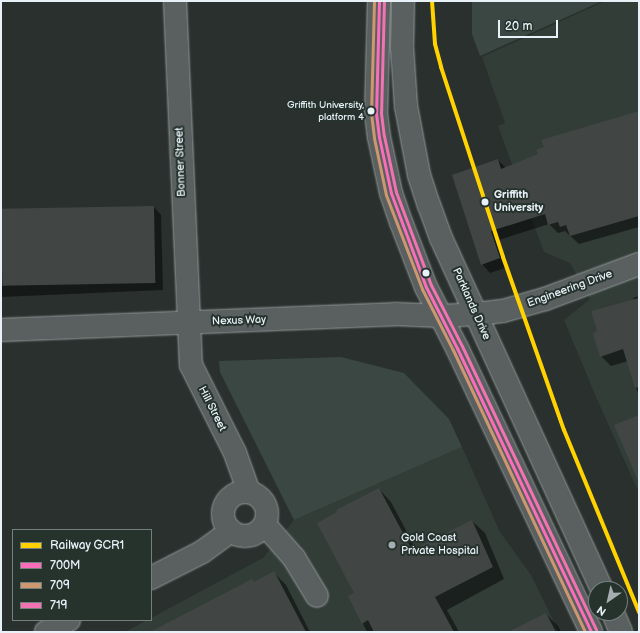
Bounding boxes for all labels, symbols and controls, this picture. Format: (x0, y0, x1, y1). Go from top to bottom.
scale bar (500, 12, 560, 38)
text: 20 m (505, 19, 532, 34)
place label: Griffith University, platform 4 (287, 99, 364, 122)
marker: Griffith University, platform 4 (366, 106, 376, 116)
street label: Bonner Street (173, 127, 189, 197)
place label: Griffith University (494, 189, 543, 215)
marker: Griffith University (479, 196, 491, 208)
street label: Parklands Drive (449, 266, 493, 342)
street label: Engineering Drive (526, 267, 614, 311)
unlabelled marker (421, 268, 431, 278)
street label: Nexus Way (211, 313, 267, 329)
street label: Hill Street (195, 384, 229, 434)
legend (12, 529, 152, 621)
place label: Gold Coast Private Hospital (401, 532, 478, 558)
text: Railway GCR1 (50, 538, 124, 553)
marker: Gold Coast Private Hospital (386, 539, 398, 551)
text: 700M (50, 558, 80, 573)
text: 709 (50, 578, 70, 593)
north arrow (588, 581, 628, 621)
text: 719 (50, 598, 67, 613)
text: N (595, 603, 609, 618)

